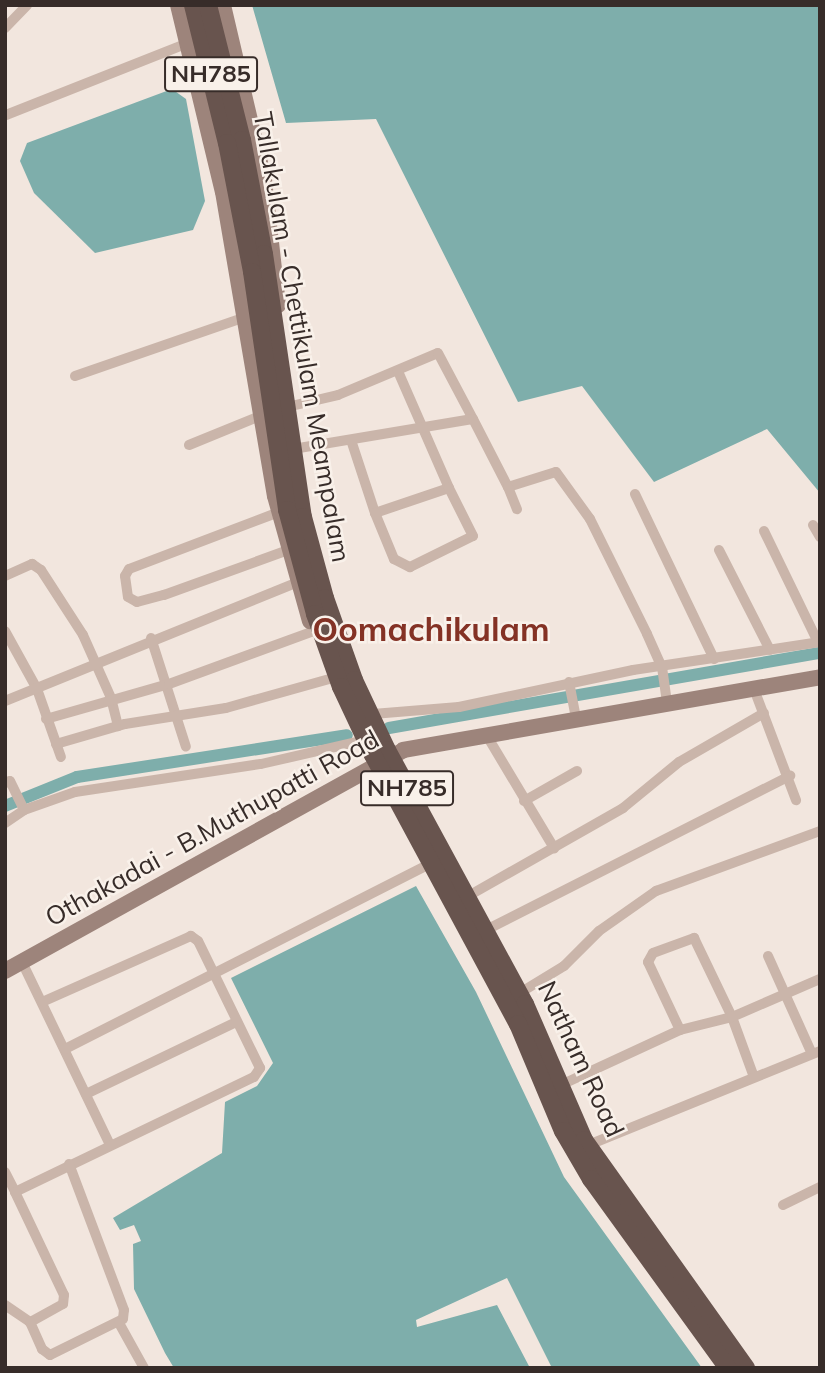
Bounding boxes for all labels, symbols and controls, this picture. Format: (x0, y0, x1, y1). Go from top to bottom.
road number: NH785 (164, 54, 258, 94)
street label: Tallakulam - Chettikulam Meampalam (247, 109, 357, 565)
district label: Oomachikulam (312, 609, 550, 649)
street label: Othakadai - B.Muthupatti Road (40, 723, 384, 933)
road number: NH785 (360, 768, 454, 808)
street label: Natham Road (531, 976, 631, 1142)

